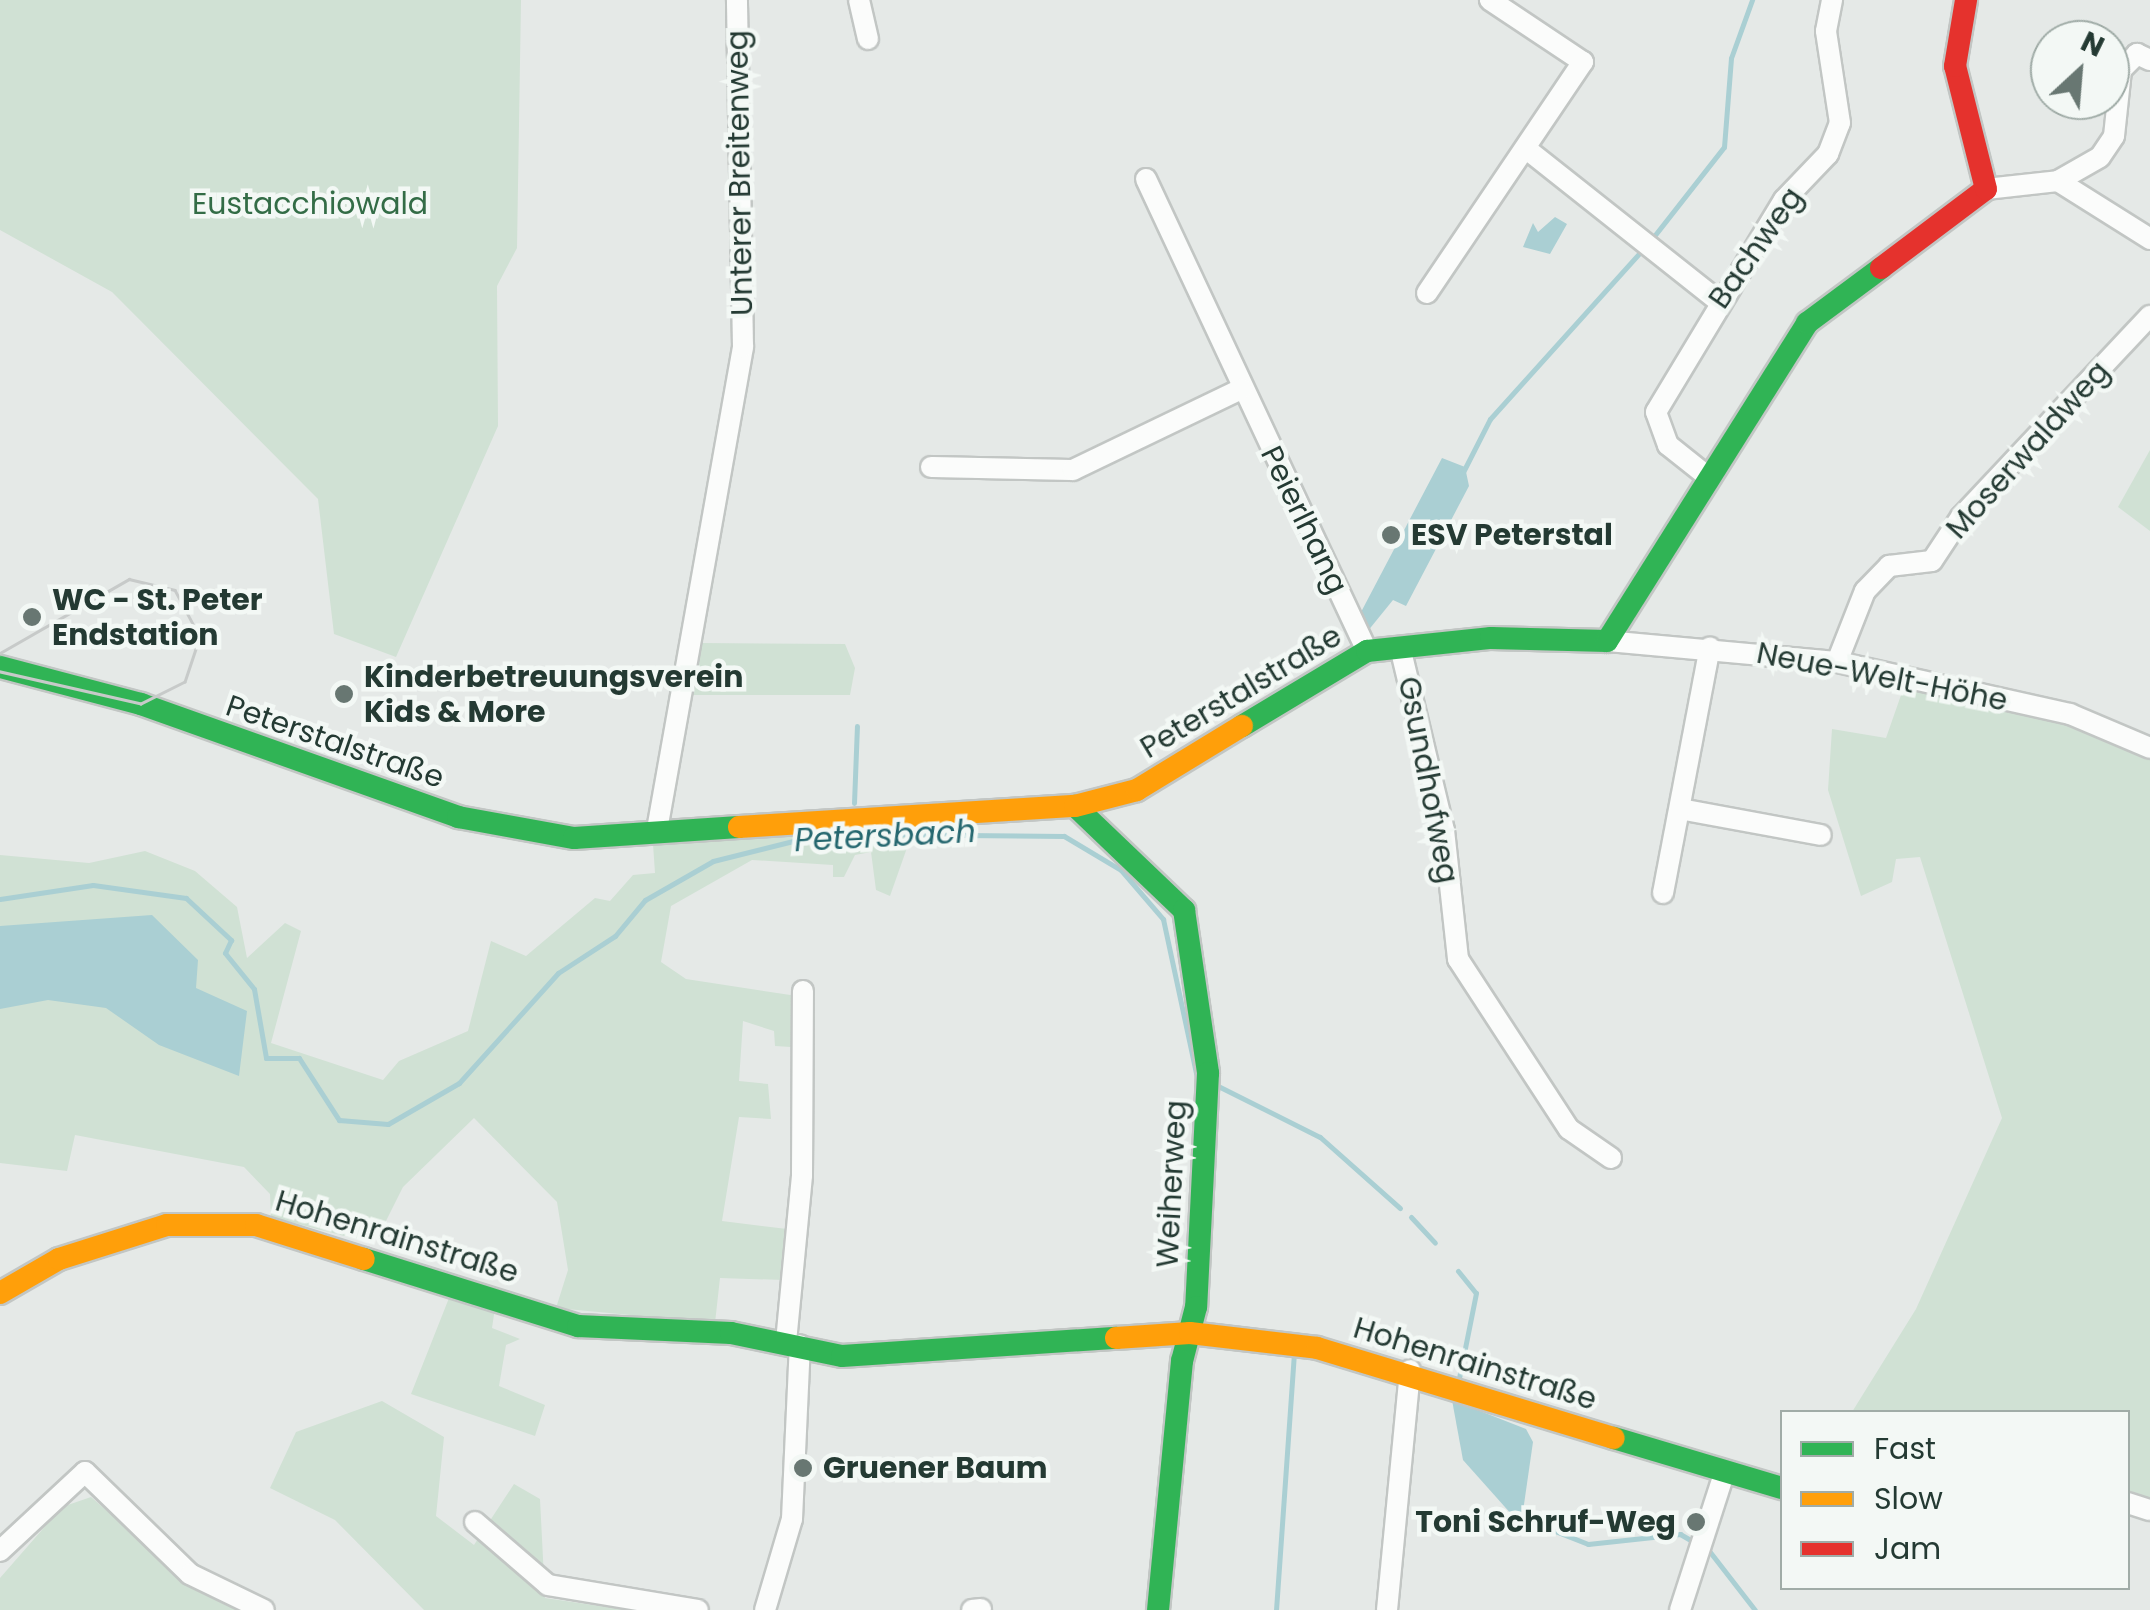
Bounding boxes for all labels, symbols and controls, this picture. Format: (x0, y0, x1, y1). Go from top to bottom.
north arrow (2030, 20, 2130, 120)
text: N (2074, 22, 2111, 67)
street label: Unterer Breitenweg (720, 30, 760, 316)
street label: Bachweg (1701, 181, 1811, 315)
park label: Eustacchiowald (192, 186, 428, 222)
street label: Moserwaldweg (1939, 354, 2117, 546)
street label: Peierlhang (1253, 440, 1355, 600)
place label: ESV Peterstal (1411, 517, 1613, 553)
marker: ESV Peterstal (1380, 524, 1402, 546)
place label: WC - St. Peter Endstation (52, 582, 263, 652)
marker: WC - St. Peter Endstation (21, 606, 43, 628)
street label: Peterstalstraße (1134, 618, 1348, 766)
street label: Neue-Welt-Höhe (1754, 635, 2010, 719)
place label: Kinderbetreuungsverein Kids & More (364, 659, 743, 730)
street label: Gsundhofweg (1390, 674, 1466, 886)
marker: Kinderbetreuungsverein Kids & More (333, 683, 355, 705)
street label: Peterstalstraße (221, 688, 449, 796)
water label: Petersbach (793, 812, 977, 860)
street label: Weiherweg (1150, 1099, 1194, 1269)
street label: Hohenrainstraße (271, 1183, 523, 1291)
street label: Hohenrainstraße (1349, 1310, 1601, 1418)
legend (1780, 1410, 2130, 1590)
text: Fast (1874, 1427, 1936, 1470)
place label: Gruener Baum (823, 1450, 1047, 1486)
marker: Gruener Baum (792, 1457, 814, 1479)
text: Slow (1874, 1477, 1943, 1520)
place label: Toni Schruf-Weg (1415, 1504, 1676, 1540)
marker: Toni Schruf-Weg (1685, 1511, 1707, 1533)
text: Jam (1874, 1527, 1941, 1570)

